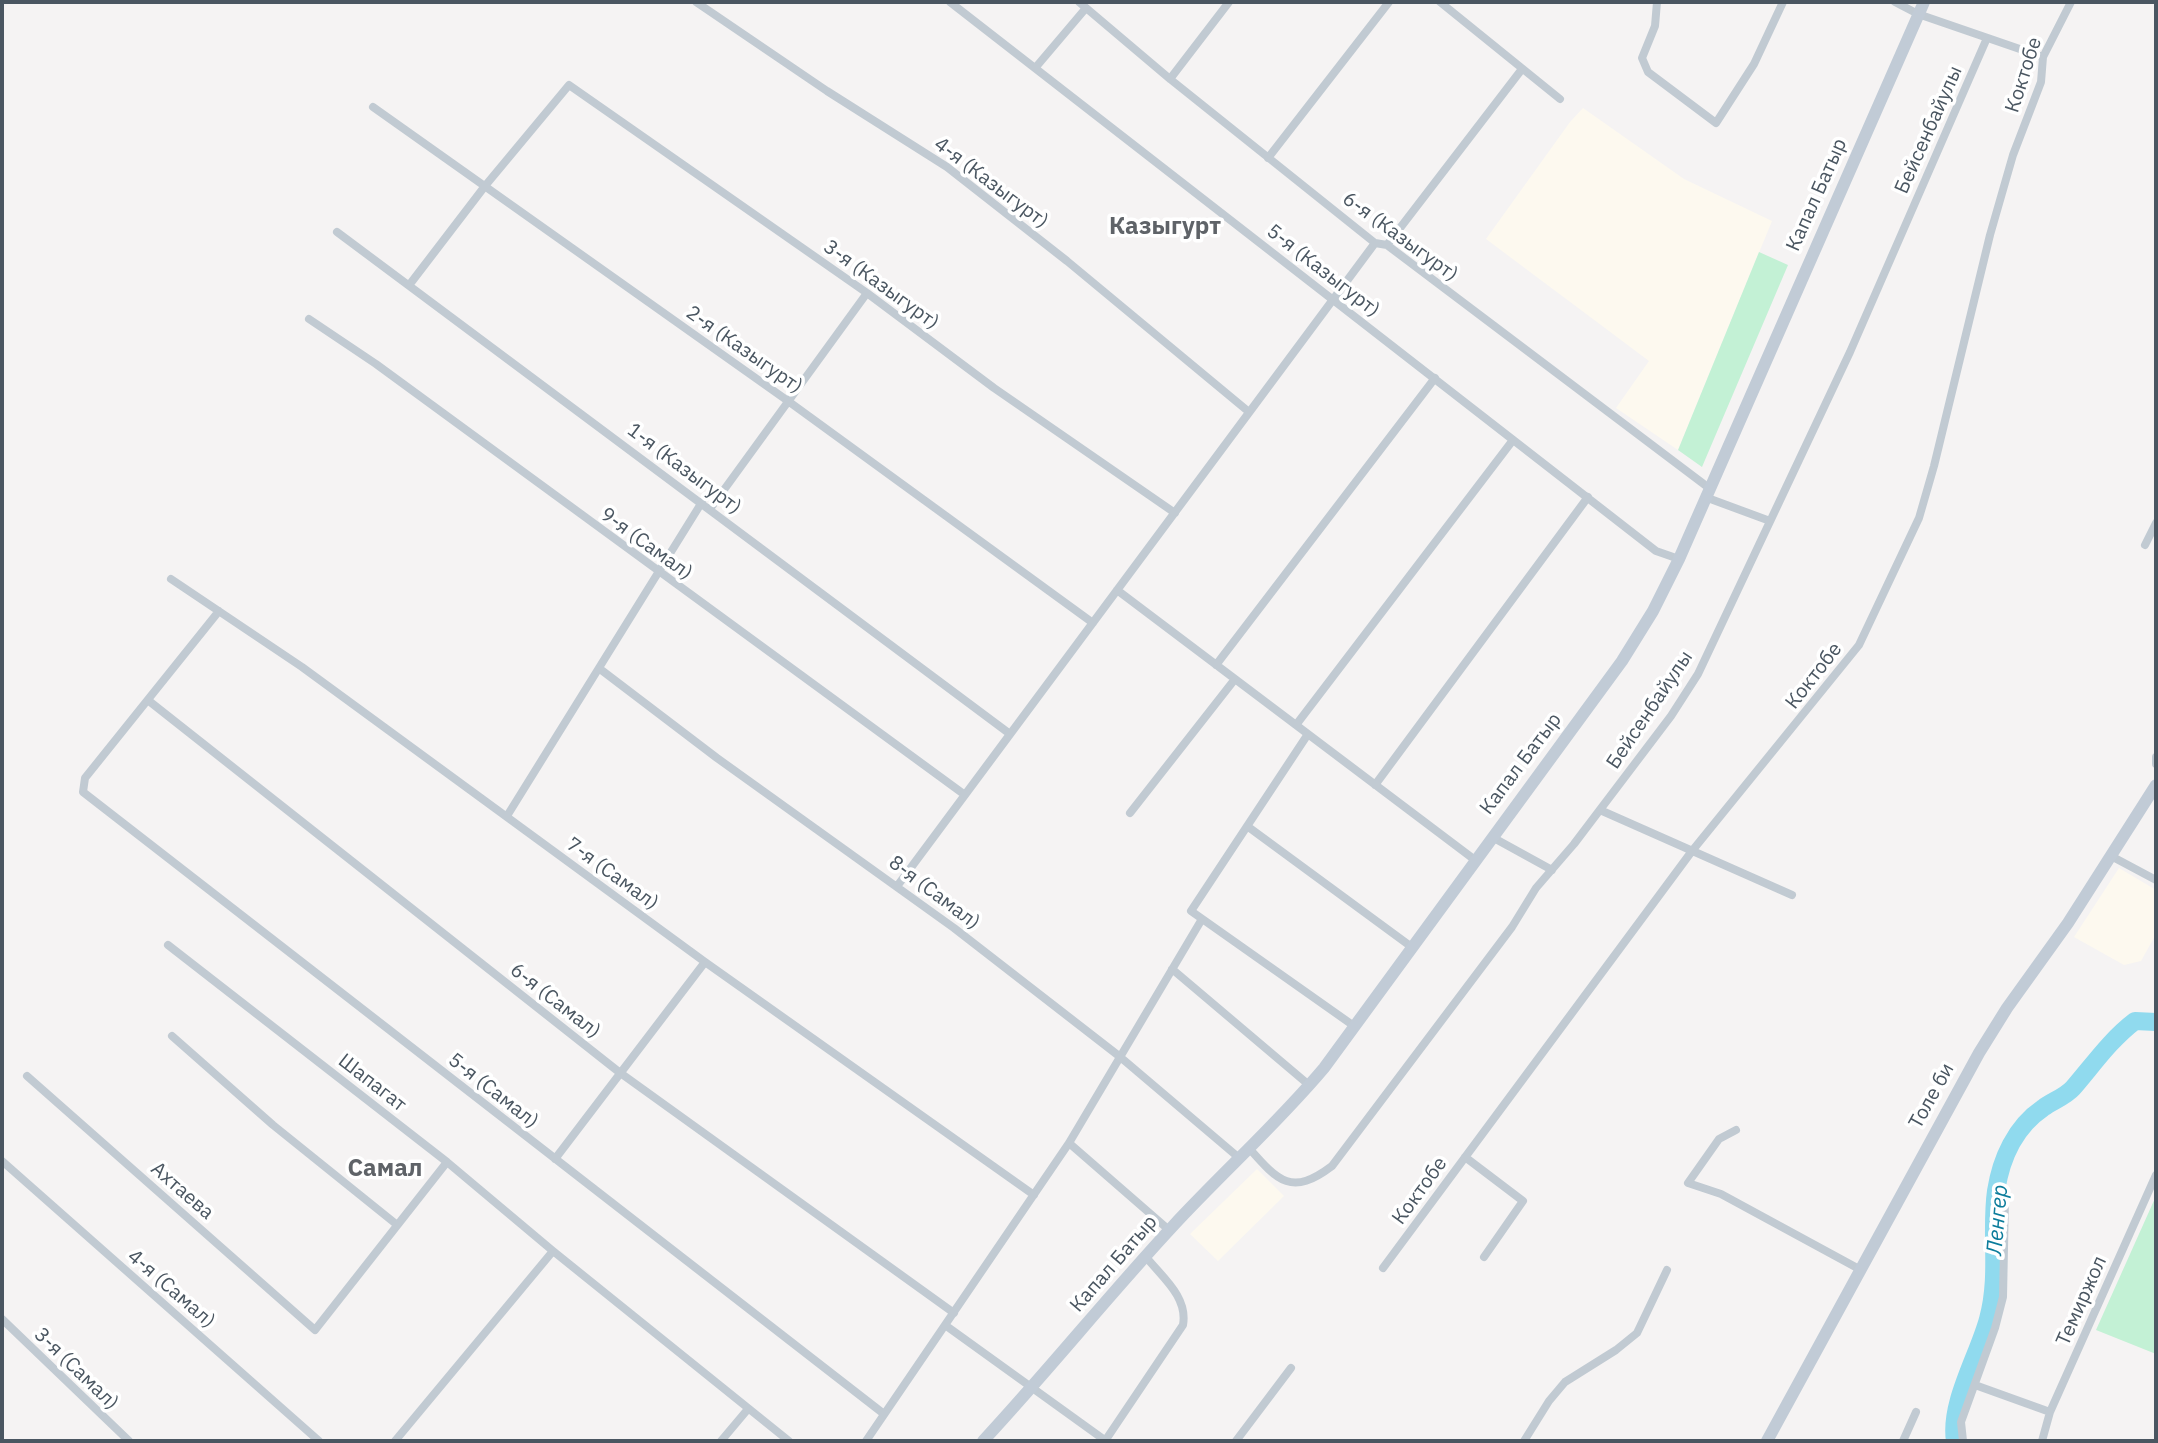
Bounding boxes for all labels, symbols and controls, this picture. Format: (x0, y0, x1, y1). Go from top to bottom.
street label: Коктобе (2001, 34, 2047, 116)
street label: Бейсенбайулы (1890, 62, 1968, 198)
street label: 4-я (Казыгурт) (929, 132, 1053, 234)
street label: Капал Батыр (1781, 135, 1853, 255)
street label: 6-я (Казыгурт) (1338, 187, 1462, 287)
district label: Казыгурт (1109, 213, 1221, 241)
street label: 5-я (Казыгурт) (1262, 219, 1384, 323)
street label: 3-я (Казыгурт) (819, 235, 943, 335)
street label: 2-я (Казыгурт) (681, 301, 807, 399)
street label: 1-я (Казыгурт) (622, 418, 746, 520)
street label: 9-я (Самал) (595, 503, 697, 585)
street label: Коктобе (1781, 638, 1847, 714)
street label: Бейсенбайулы (1602, 646, 1698, 774)
street label: Капал Батыр (1475, 709, 1567, 819)
street label: 7-я (Самал) (561, 833, 663, 915)
street label: 8-я (Самал) (884, 851, 984, 935)
street label: 6-я (Самал) (505, 958, 605, 1044)
street label: 5-я (Самал) (443, 1048, 543, 1134)
street label: Шапагат (333, 1049, 411, 1117)
street label: Толе би (1904, 1059, 1960, 1133)
street label: Коктобе (1387, 1153, 1453, 1229)
district label: Самал (347, 1155, 423, 1183)
street label: Ахтаева (146, 1157, 218, 1225)
water label: Ленгер (1982, 1184, 2014, 1256)
street label: Капал Батыр (1065, 1211, 1163, 1317)
street label: 4-я (Самал) (122, 1245, 220, 1333)
street label: Темиржол (2052, 1252, 2112, 1350)
street label: 3-я (Самал) (29, 1323, 123, 1415)

